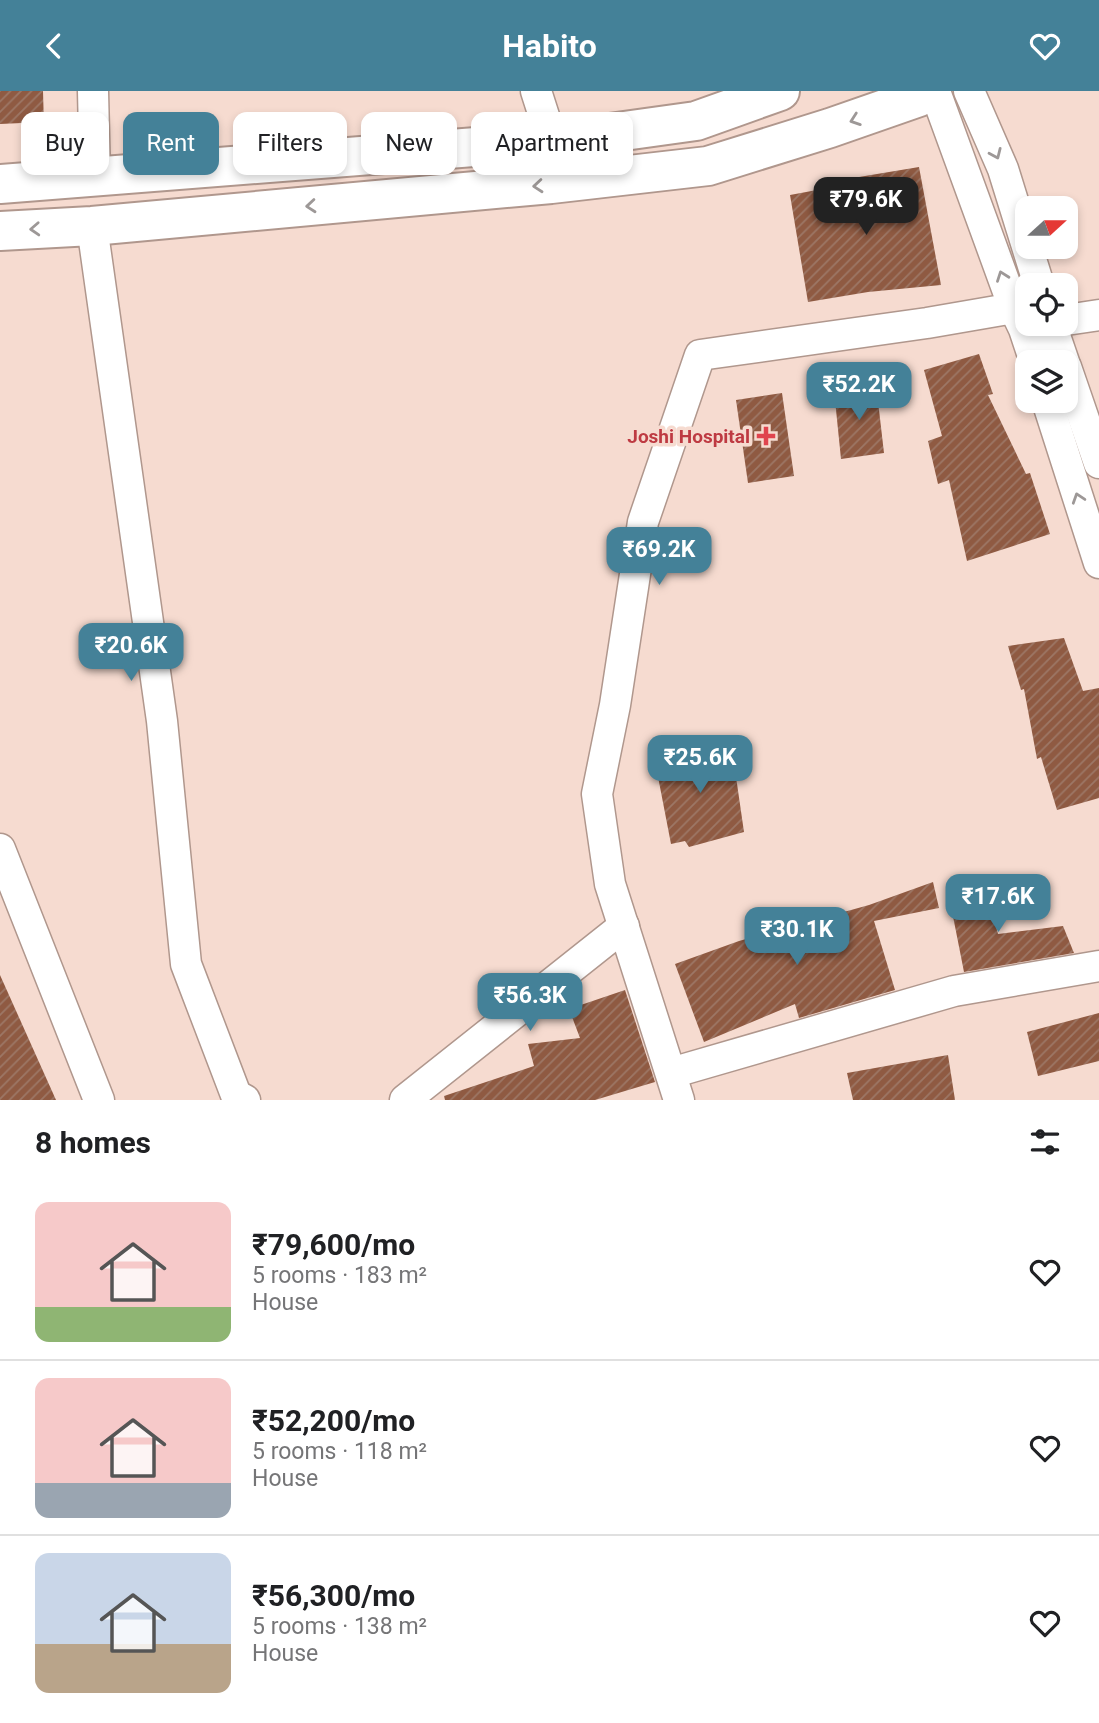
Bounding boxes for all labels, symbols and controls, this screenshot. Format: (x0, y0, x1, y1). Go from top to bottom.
icon: back (35, 27, 73, 65)
text: Habito (502, 27, 597, 65)
icon: heart (1026, 27, 1064, 65)
chip: Buy (21, 112, 109, 175)
chip: Rent (123, 112, 219, 175)
chip: Filters (233, 112, 347, 175)
chip: New (361, 112, 457, 175)
chip: Apartment (471, 112, 633, 175)
one-way arrow (849, 112, 861, 126)
one-way arrow (988, 146, 1002, 159)
pin: ₹79.6K (809, 177, 923, 237)
one-way arrow (532, 178, 543, 193)
text: ₹79.6K (830, 186, 902, 213)
north arrow (1015, 196, 1078, 259)
map controls (1015, 196, 1078, 413)
one-way arrow (305, 198, 316, 213)
one-way arrow (30, 222, 41, 237)
one-way arrow (996, 270, 1010, 282)
button: locate (1015, 273, 1078, 336)
button: layers (1015, 350, 1078, 413)
pin: ₹52.2K (802, 363, 916, 422)
text: ₹52.2K (823, 371, 895, 398)
place label: Joshi Hospital (627, 425, 750, 448)
marker: Joshi Hospital (756, 426, 776, 446)
one-way arrow (1072, 492, 1086, 504)
pin: ₹69.2K (602, 527, 716, 587)
text: ₹69.2K (623, 536, 695, 563)
pin: ₹20.6K (74, 623, 188, 683)
text: ₹20.6K (95, 632, 167, 659)
pin: ₹25.6K (643, 735, 757, 795)
text: ₹25.6K (664, 744, 736, 771)
pin: ₹17.6K (941, 875, 1055, 934)
text: ₹17.6K (962, 883, 1034, 910)
pin: ₹30.1K (740, 907, 854, 967)
text: ₹30.1K (761, 916, 833, 943)
pin: ₹56.3K (473, 974, 587, 1033)
text: ₹56.3K (494, 982, 566, 1009)
icon: filters (1026, 1123, 1064, 1161)
text: 8 homes (35, 1125, 151, 1160)
text: ₹79,600/mo (252, 1227, 415, 1262)
icon: home (91, 1230, 175, 1314)
icon: heart (1026, 1253, 1064, 1291)
text: 5 rooms · 183 m² (252, 1262, 427, 1289)
text: House (252, 1289, 318, 1316)
text: ₹52,200/mo (252, 1403, 415, 1438)
icon: home (91, 1406, 175, 1490)
icon: heart (1026, 1429, 1064, 1467)
text: 5 rooms · 118 m² (252, 1438, 427, 1465)
text: House (252, 1465, 318, 1492)
text: ₹56,300/mo (252, 1578, 415, 1613)
icon: home (91, 1581, 175, 1665)
icon: heart (1026, 1604, 1064, 1642)
text: 5 rooms · 138 m² (252, 1613, 427, 1640)
text: House (252, 1640, 318, 1667)

